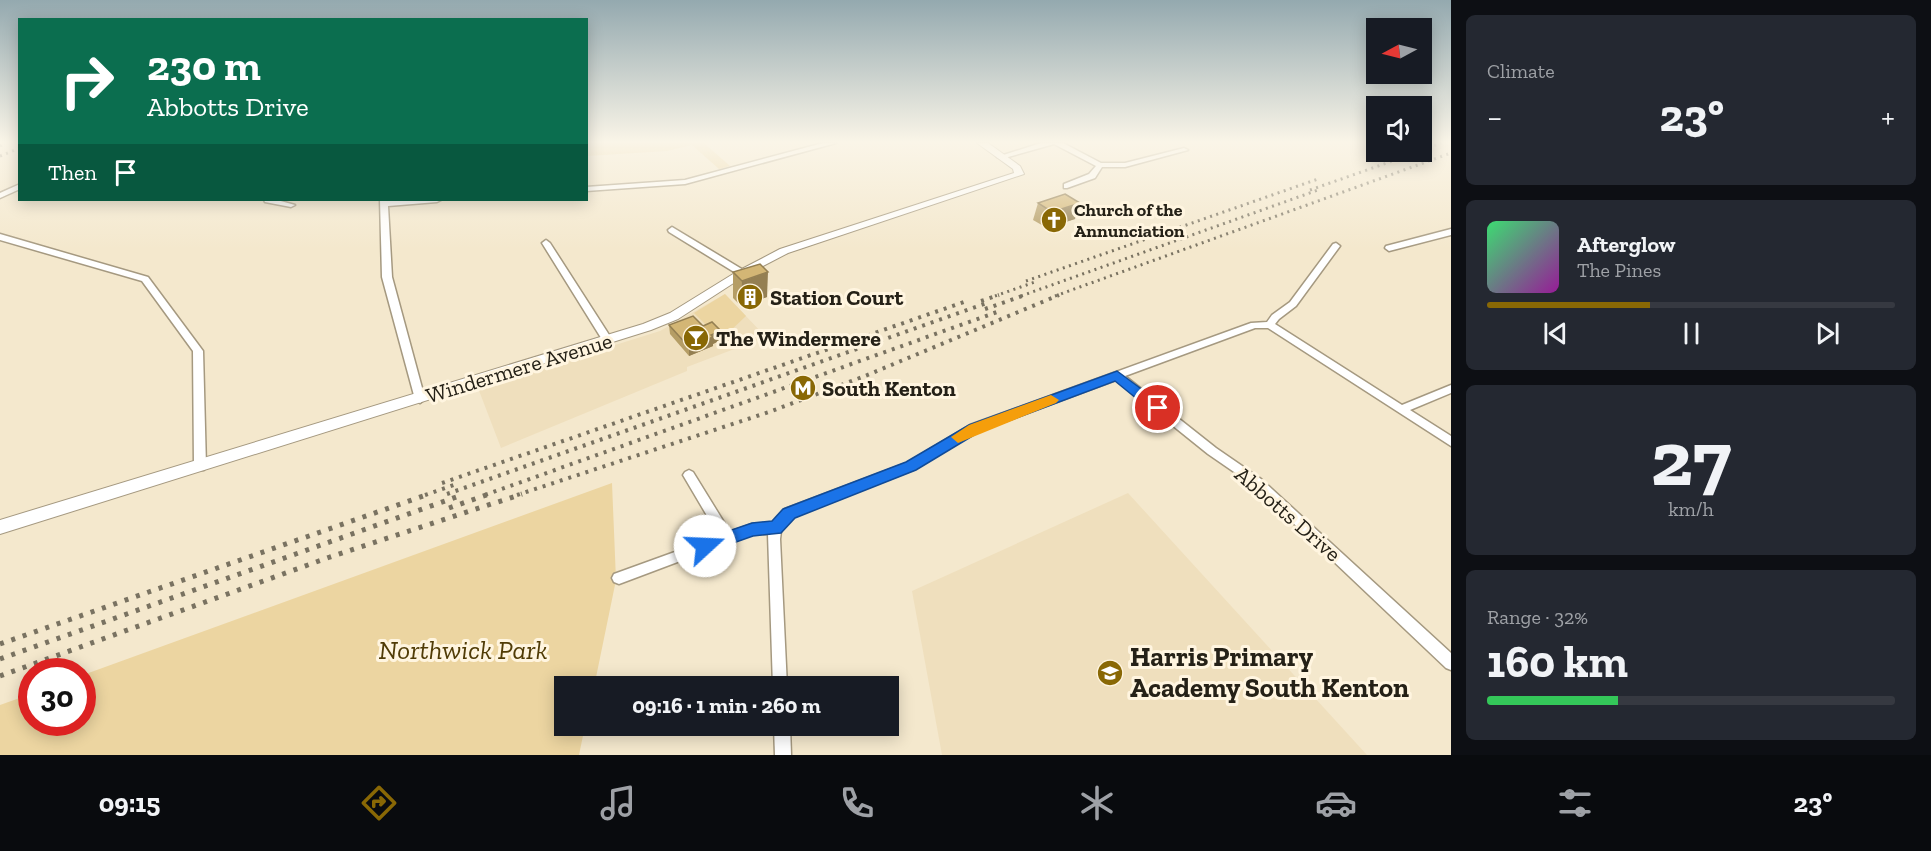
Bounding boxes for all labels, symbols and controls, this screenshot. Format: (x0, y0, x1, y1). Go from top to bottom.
north arrow (1366, 18, 1432, 84)
map controls (1366, 18, 1432, 162)
text: 230 m (147, 40, 261, 91)
icon: right (48, 42, 126, 120)
text: Climate (1487, 59, 1555, 83)
text: 23° (1660, 89, 1724, 143)
text: Abbotts Drive (147, 91, 309, 123)
button: sound (1366, 96, 1432, 162)
text: − (1487, 97, 1502, 136)
text: + (1881, 97, 1895, 136)
icon: arrive (109, 156, 142, 189)
text: Then (48, 159, 97, 186)
place label: Church of the Annunciation (1074, 199, 1185, 242)
church icon: Church of the Annunciation (1039, 205, 1069, 235)
text: Afterglow (1577, 231, 1675, 258)
text: The Pines (1577, 258, 1661, 282)
building icon: Station Court (735, 282, 765, 312)
place label: Station Court (770, 284, 903, 311)
icon: previous (1539, 317, 1572, 350)
icon: pause (1675, 317, 1708, 350)
icon: next (1811, 317, 1844, 350)
bar icon: The Windermere (681, 323, 711, 353)
place label: The Windermere (716, 325, 881, 352)
street label: Windermere Avenue (423, 327, 615, 409)
metro station icon: South Kenton (788, 373, 818, 403)
place label: South Kenton (822, 375, 956, 402)
pin (1132, 382, 1183, 433)
icon: arrive (1141, 391, 1174, 424)
text: 27 (1651, 411, 1731, 505)
street label: Abbotts Drive (1229, 461, 1347, 567)
text: km/h (1668, 497, 1714, 521)
position arrow (673, 514, 737, 578)
text: Range · 32% (1487, 605, 1588, 629)
park label: Northwick Park (379, 634, 547, 666)
text: 160 km (1487, 635, 1628, 689)
place label: Harris Primary Academy South Kenton (1130, 641, 1409, 704)
speed limit sign: 30 (18, 658, 96, 736)
school or university icon: Harris Primary Academy South Kenton (1095, 658, 1125, 688)
text: 09:16 · 1 min · 260 m (632, 692, 821, 719)
icon: directions (358, 782, 400, 824)
icon: music (597, 782, 639, 824)
icon: phone (836, 782, 878, 824)
icon: climate (1076, 782, 1118, 824)
icon: car (1315, 782, 1357, 824)
icon: filters (1554, 782, 1596, 824)
text: 09:15 (99, 787, 160, 819)
text: 23° (1794, 787, 1832, 819)

